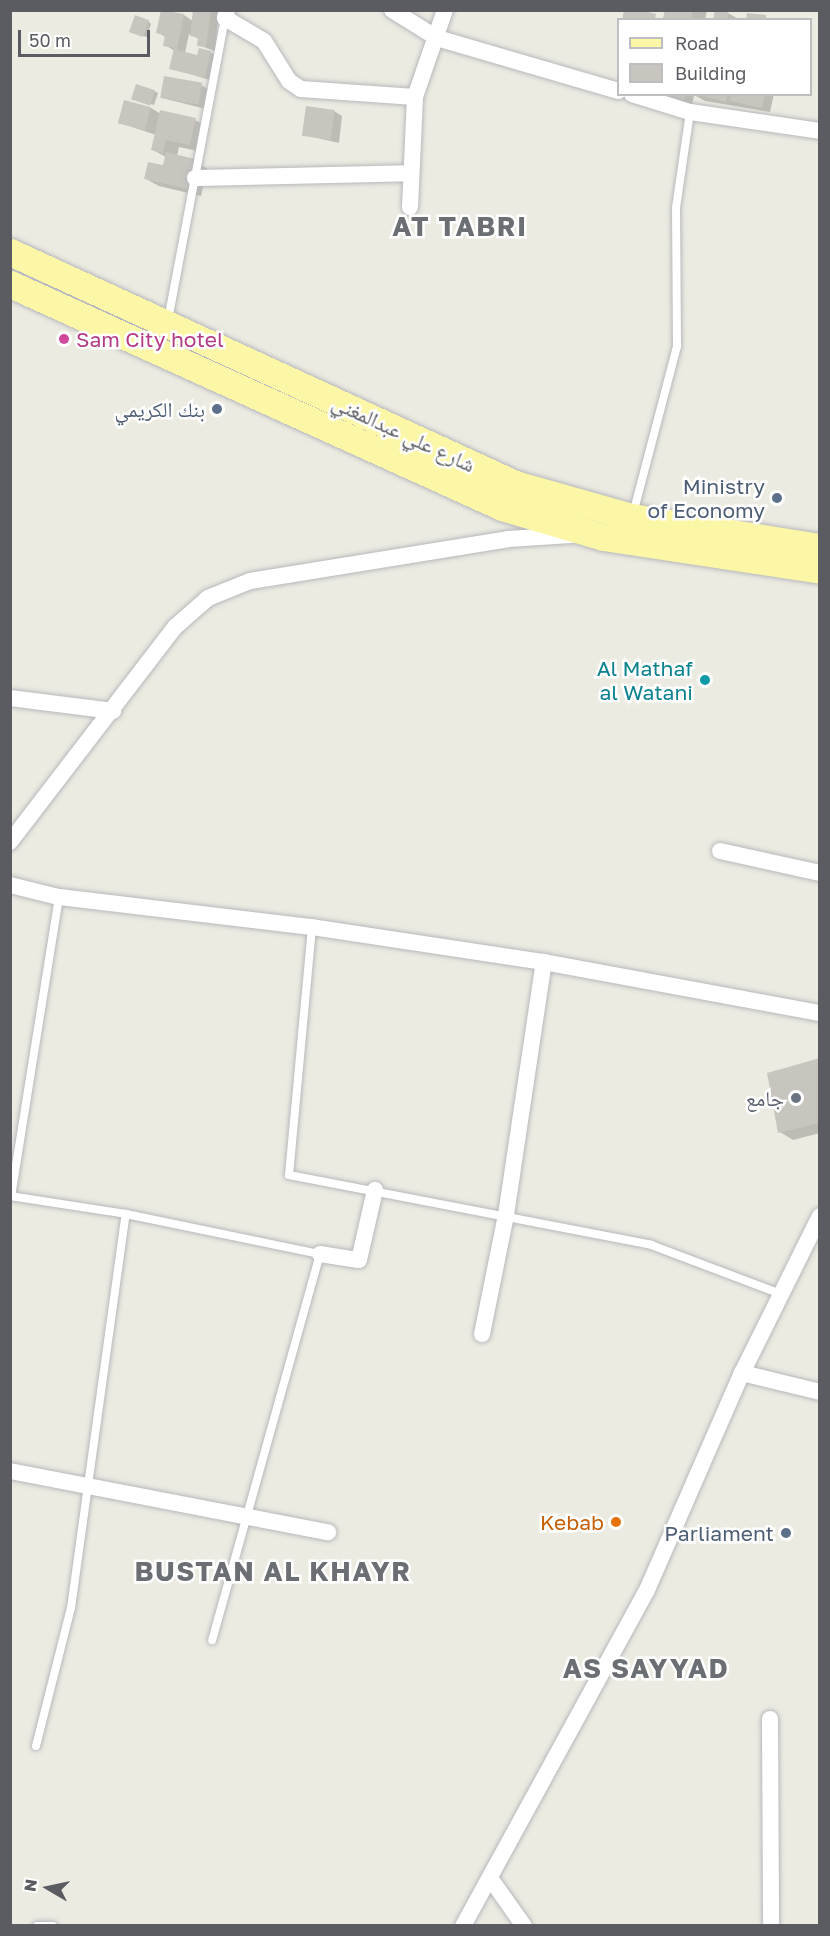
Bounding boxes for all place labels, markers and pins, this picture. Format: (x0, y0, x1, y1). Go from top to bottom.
place label: Sam City hotel (76, 326, 224, 352)
marker: Sam City hotel (57, 332, 71, 346)
place label: بنك الكريمي (115, 396, 205, 422)
marker: بنك الكريمي (210, 402, 224, 416)
place label: Ministry of Economy (648, 473, 765, 523)
marker: Ministry of Economy (770, 491, 784, 505)
place label: Al Mathaf al Watani (597, 655, 693, 705)
marker: Al Mathaf al Watani (698, 673, 712, 687)
place label: جامع (746, 1085, 784, 1111)
marker: جامع (789, 1091, 803, 1105)
place label: Kebab (540, 1509, 604, 1535)
marker: Kebab (609, 1515, 623, 1529)
place label: Parliament (664, 1520, 774, 1546)
marker: Parliament (779, 1526, 793, 1540)

